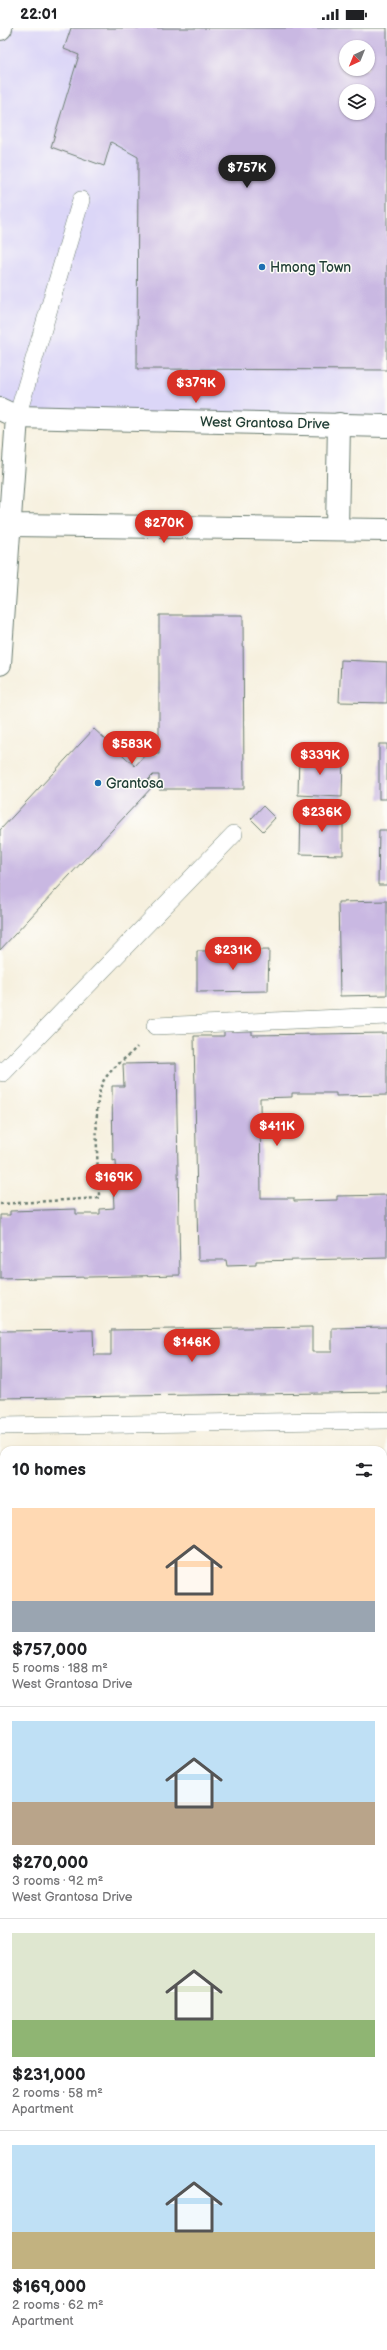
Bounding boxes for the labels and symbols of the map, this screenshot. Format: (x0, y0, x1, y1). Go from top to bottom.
north arrow (339, 40, 375, 76)
pin: $757K (219, 155, 275, 189)
place label: Hmong Town (270, 259, 351, 276)
marker: Hmong Town (257, 262, 267, 272)
pin: $379K (168, 370, 224, 404)
street label: West Grantosa Drive (200, 413, 330, 433)
pin: $270K (136, 510, 192, 544)
pin: $583K (104, 731, 160, 765)
pin: $339K (292, 742, 348, 776)
place label: Grantosa (106, 775, 164, 792)
marker: Grantosa (93, 778, 103, 788)
pin: $236K (294, 799, 350, 833)
pin: $231K (205, 937, 261, 971)
pin: $411K (249, 1113, 305, 1147)
pin: $169K (86, 1164, 142, 1198)
pin: $146K (164, 1329, 220, 1363)

